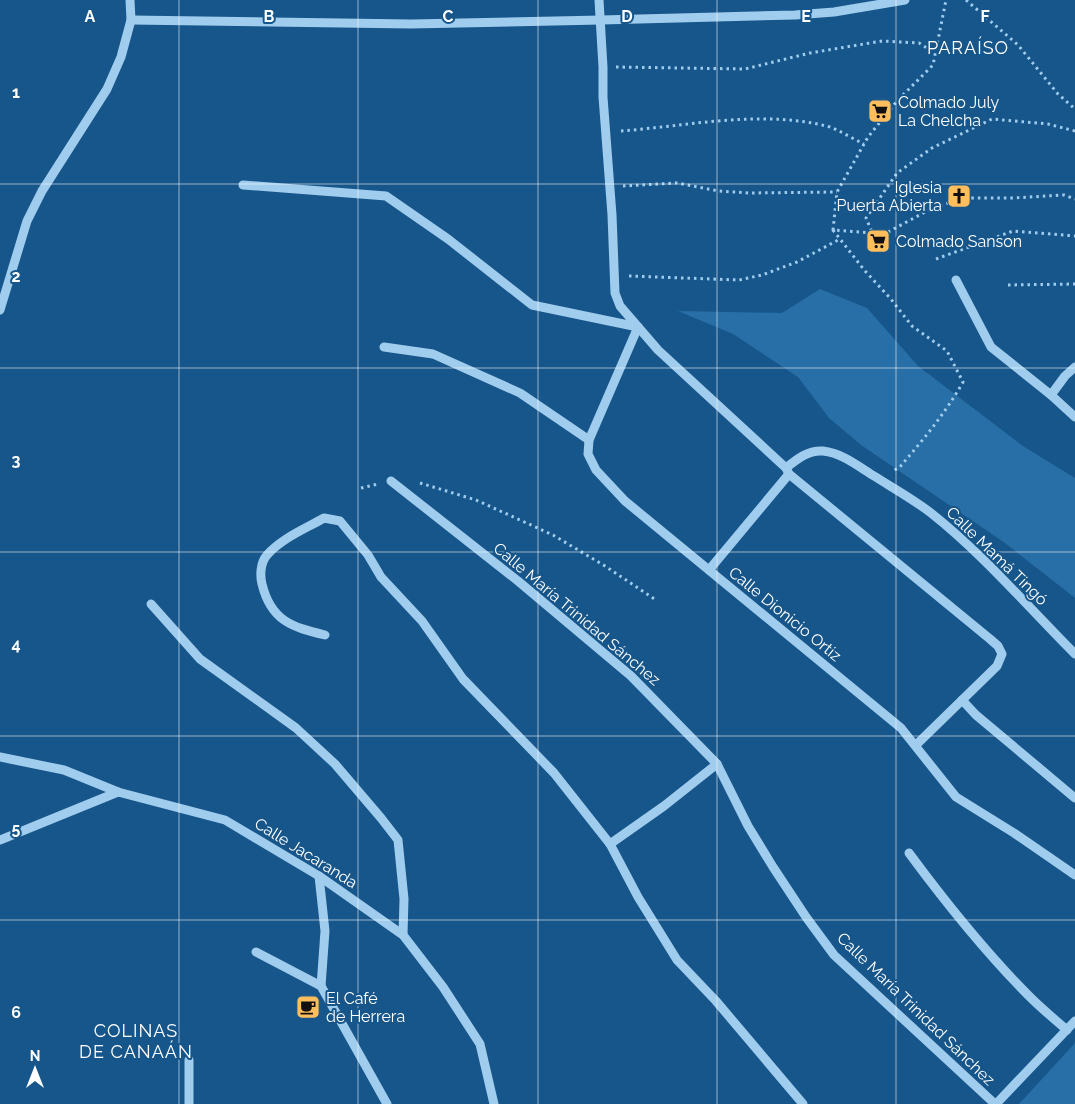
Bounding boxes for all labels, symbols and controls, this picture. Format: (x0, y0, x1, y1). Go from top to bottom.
text: A (85, 7, 96, 26)
text: B (264, 7, 275, 26)
text: C (443, 7, 454, 26)
text: D (621, 7, 633, 26)
text: E (801, 7, 811, 26)
text: F (980, 7, 990, 26)
district label: PARAÍSO (927, 36, 1009, 58)
text: 1 (12, 83, 20, 102)
place label: Colmado July La Chelcha (898, 93, 1000, 130)
supermarket icon: Colmado July La Chelcha (867, 98, 893, 124)
place label: Iglesia Puerta Abierta (837, 178, 942, 215)
church icon: Iglesia Puerta Abierta (946, 183, 972, 209)
supermarket icon: Colmado Sanson (865, 228, 891, 254)
place label: Colmado Sanson (896, 232, 1022, 251)
text: 2 (11, 267, 21, 286)
text: 3 (12, 451, 21, 470)
street label: Calle Mamá Tingó (942, 503, 1052, 609)
street label: Calle María Trinidad Sánchez (490, 539, 664, 689)
street label: Calle Dionicio Ortiz (725, 563, 845, 665)
text: 4 (11, 635, 21, 654)
street label: Calle Jacaranda (251, 814, 361, 892)
text: 5 (12, 819, 21, 838)
street label: Calle María Trinidad Sánchez (833, 929, 999, 1090)
place label: El Café de Herrera (326, 989, 405, 1026)
cafe icon: El Café de Herrera (295, 994, 321, 1020)
text: 6 (11, 1003, 21, 1022)
district label: COLINAS DE CANAÁN (79, 1020, 193, 1062)
north arrow (10, 1044, 60, 1094)
text: N (30, 1048, 40, 1064)

